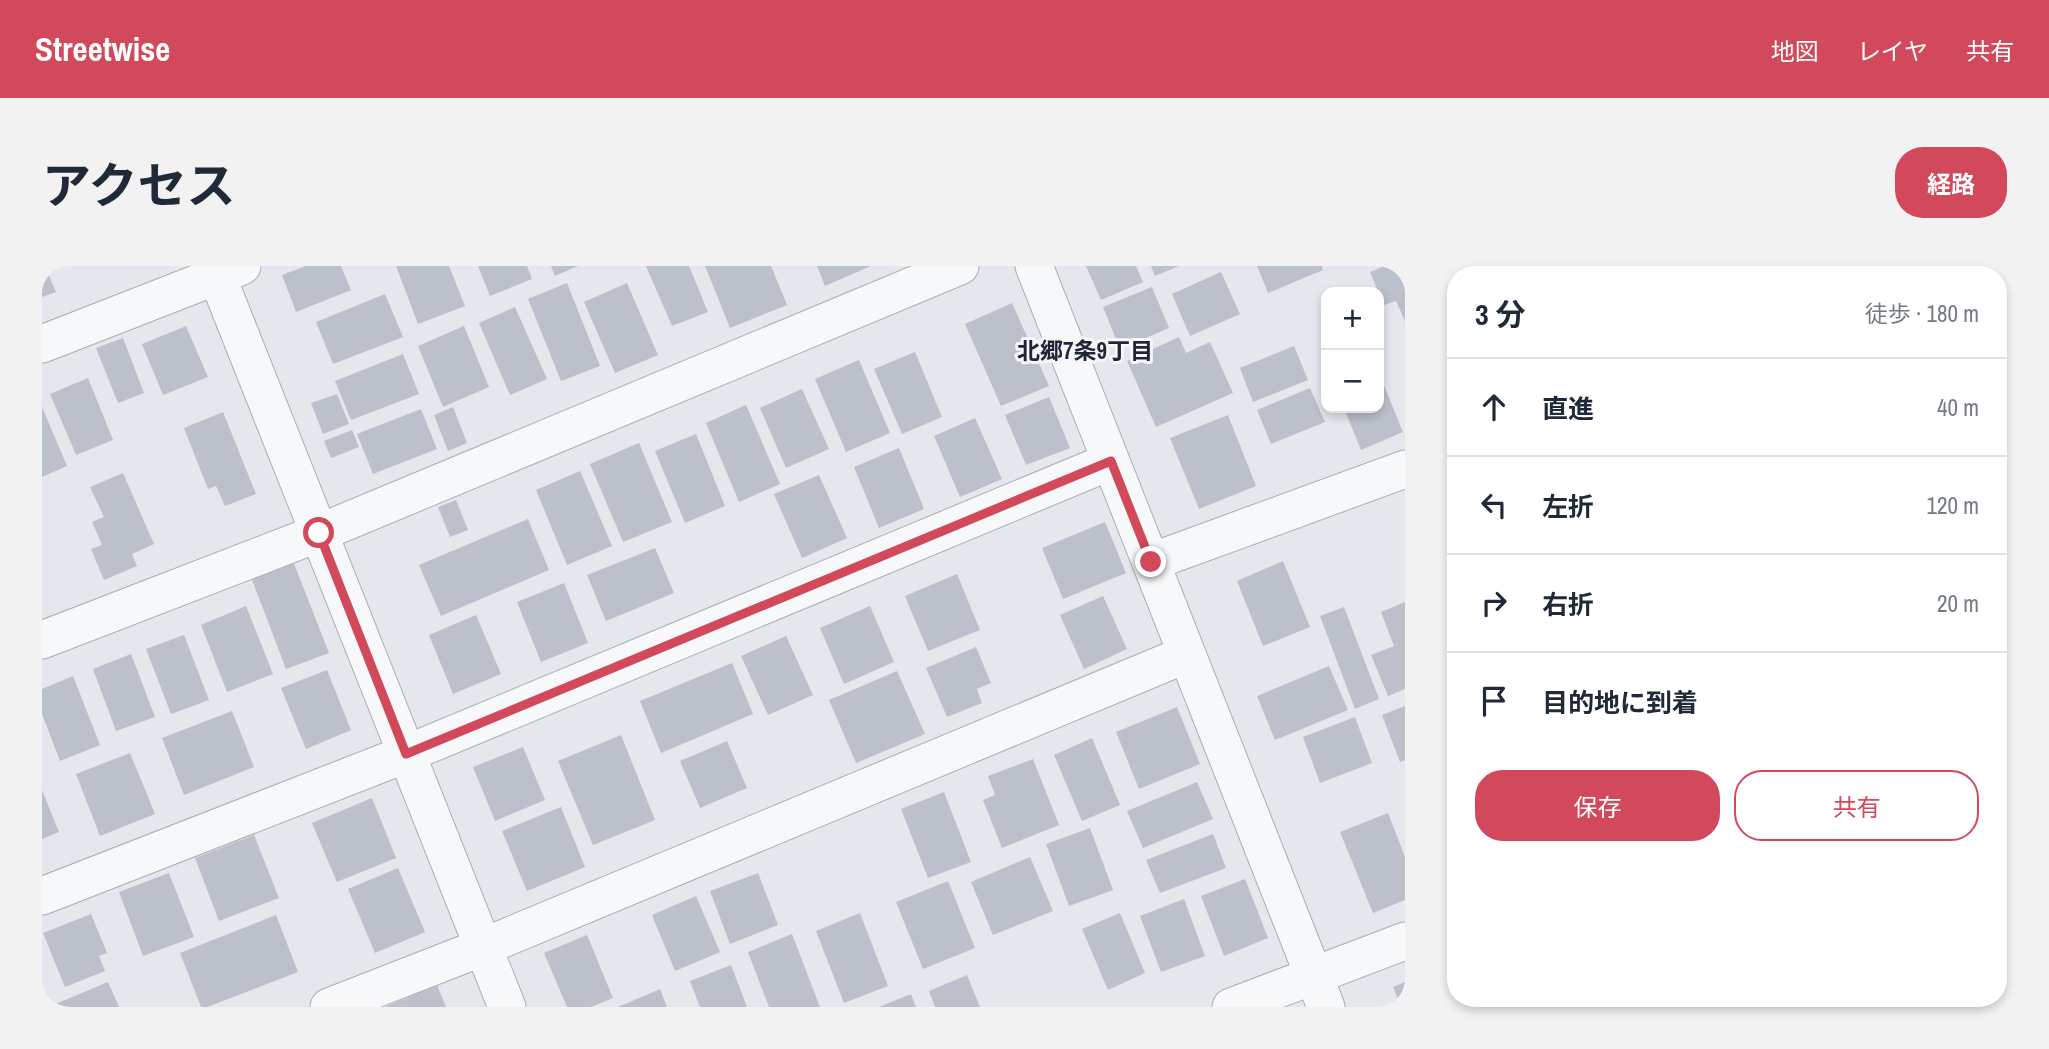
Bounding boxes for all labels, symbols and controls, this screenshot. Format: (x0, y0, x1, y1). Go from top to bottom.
text: Streetwise (35, 27, 170, 71)
text: 地図 (1771, 35, 1819, 67)
text: レイヤ (1857, 35, 1928, 67)
text: 共有 (1966, 35, 2014, 67)
button: 経路 (1895, 147, 2007, 218)
text: アクセス (42, 152, 236, 218)
map controls (1321, 287, 1384, 413)
button: + (1321, 287, 1384, 350)
text: 3 分 (1475, 294, 1526, 334)
text: 徒歩 · 180 m (1865, 298, 1979, 329)
district label: 北郷7条9丁目 (1017, 335, 1153, 366)
button: − (1321, 350, 1384, 413)
icon: ahead (1475, 388, 1513, 426)
text: 直進 (1542, 391, 1594, 426)
text: 40 m (1937, 392, 1979, 423)
icon: left (1475, 486, 1513, 524)
text: 左折 (1542, 489, 1594, 524)
text: 120 m (1927, 490, 1979, 521)
route start (303, 517, 334, 548)
route end (1135, 546, 1166, 577)
icon: right (1475, 584, 1513, 622)
text: 右折 (1542, 587, 1594, 622)
text: 20 m (1937, 588, 1979, 619)
icon: arrive (1475, 682, 1513, 720)
text: 目的地に到着 (1542, 685, 1698, 720)
button: 保存 (1475, 770, 1720, 841)
button: 共有 (1734, 770, 1979, 841)

